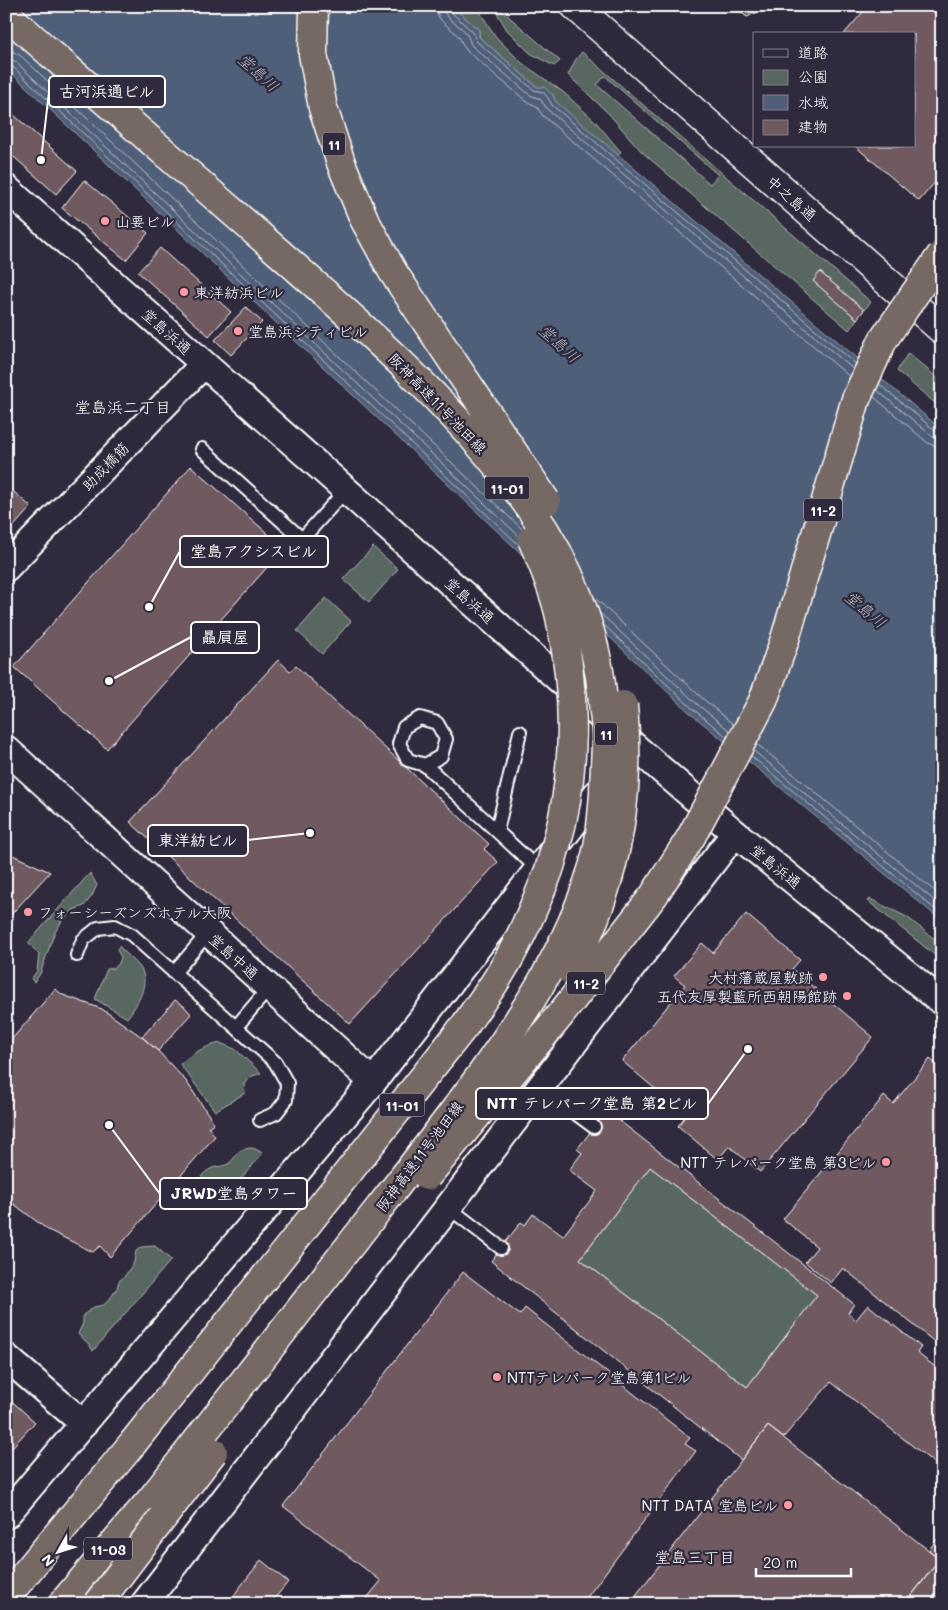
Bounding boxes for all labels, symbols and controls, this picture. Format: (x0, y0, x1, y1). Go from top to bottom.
legend (753, 32, 916, 148)
text: 道路 (798, 42, 828, 62)
water label: 堂島川 (234, 48, 284, 96)
text: 公園 (798, 66, 828, 86)
callout: 古河浜通ビル (49, 76, 165, 107)
text: 古河浜通ビル (59, 80, 155, 101)
text: 水域 (798, 92, 828, 112)
text: 建物 (798, 116, 828, 136)
road number: 11 (323, 132, 345, 156)
street label: 中之島通 (763, 171, 821, 225)
place label: 山要ビル (115, 211, 175, 231)
marker: 山要ビル (99, 215, 111, 227)
place label: 東洋紡浜ビル (194, 282, 284, 302)
marker: 東洋紡浜ビル (178, 286, 190, 298)
street label: 堂島浜通 (138, 303, 196, 359)
water label: 堂島川 (535, 319, 585, 367)
place label: 堂島浜シティビル (248, 321, 368, 341)
marker: 堂島浜シティビル (232, 325, 244, 337)
street label: 阪神高速11号池田線 (384, 348, 492, 458)
district label: 堂島浜二丁目 (75, 396, 171, 417)
street label: 助成橋筋 (77, 437, 133, 495)
road number: 11-01 (484, 476, 530, 499)
road number: 11-2 (804, 498, 842, 522)
callout: 堂島アクシスビル (180, 536, 328, 567)
text: 堂島アクシスビル (191, 540, 317, 561)
street label: 堂島浜通 (441, 572, 499, 628)
water label: 堂島川 (841, 586, 891, 632)
callout: 贔屓屋 (191, 622, 259, 653)
text: 贔屓屋 (201, 626, 249, 647)
road number: 11 (595, 722, 617, 746)
callout: 東洋紡ビル (148, 825, 248, 856)
text: 東洋紡ビル (158, 829, 238, 850)
street label: 堂島浜通 (746, 839, 806, 893)
place label: フォーシーズンズホテル大阪 (38, 902, 232, 922)
marker: フォーシーズンズホテル大阪 (22, 906, 34, 918)
street label: 堂島中通 (205, 928, 263, 984)
place label: 大村藩蔵屋敷跡 (708, 967, 813, 987)
road number: 11-2 (567, 971, 605, 994)
marker: 大村藩蔵屋敷跡 (817, 971, 829, 983)
place label: 五代友厚製藍所西朝陽館跡 (657, 986, 837, 1006)
marker: 五代友厚製藍所西朝陽館跡 (841, 990, 853, 1002)
callout: NTT テレパーク堂島 第2ビル (476, 1088, 708, 1119)
text: NTT テレパーク堂島 第2ビル (486, 1092, 698, 1113)
road number: 11-01 (380, 1094, 424, 1116)
street label: 阪神高速11号池田線 (371, 1097, 467, 1215)
place label: NTT テレパーク堂島 第3ビル (680, 1152, 876, 1172)
marker: NTT テレパーク堂島 第3ビル (880, 1156, 892, 1168)
callout: JRWD堂島タワー (160, 1178, 307, 1209)
text: JRWD堂島タワー (171, 1182, 297, 1203)
place label: NTTテレパーク堂島第1ビル (507, 1367, 691, 1387)
marker: NTTテレパーク堂島第1ビル (491, 1371, 503, 1383)
place label: NTT DATA 堂島ビル (641, 1495, 778, 1515)
marker: NTT DATA 堂島ビル (782, 1499, 794, 1511)
north arrow (32, 1528, 82, 1578)
road number: 11-03 (84, 1538, 132, 1560)
scale bar (756, 1545, 850, 1577)
district label: 堂島三丁目 (655, 1546, 735, 1567)
text: N (37, 1550, 58, 1571)
text: 20 m (763, 1552, 797, 1572)

